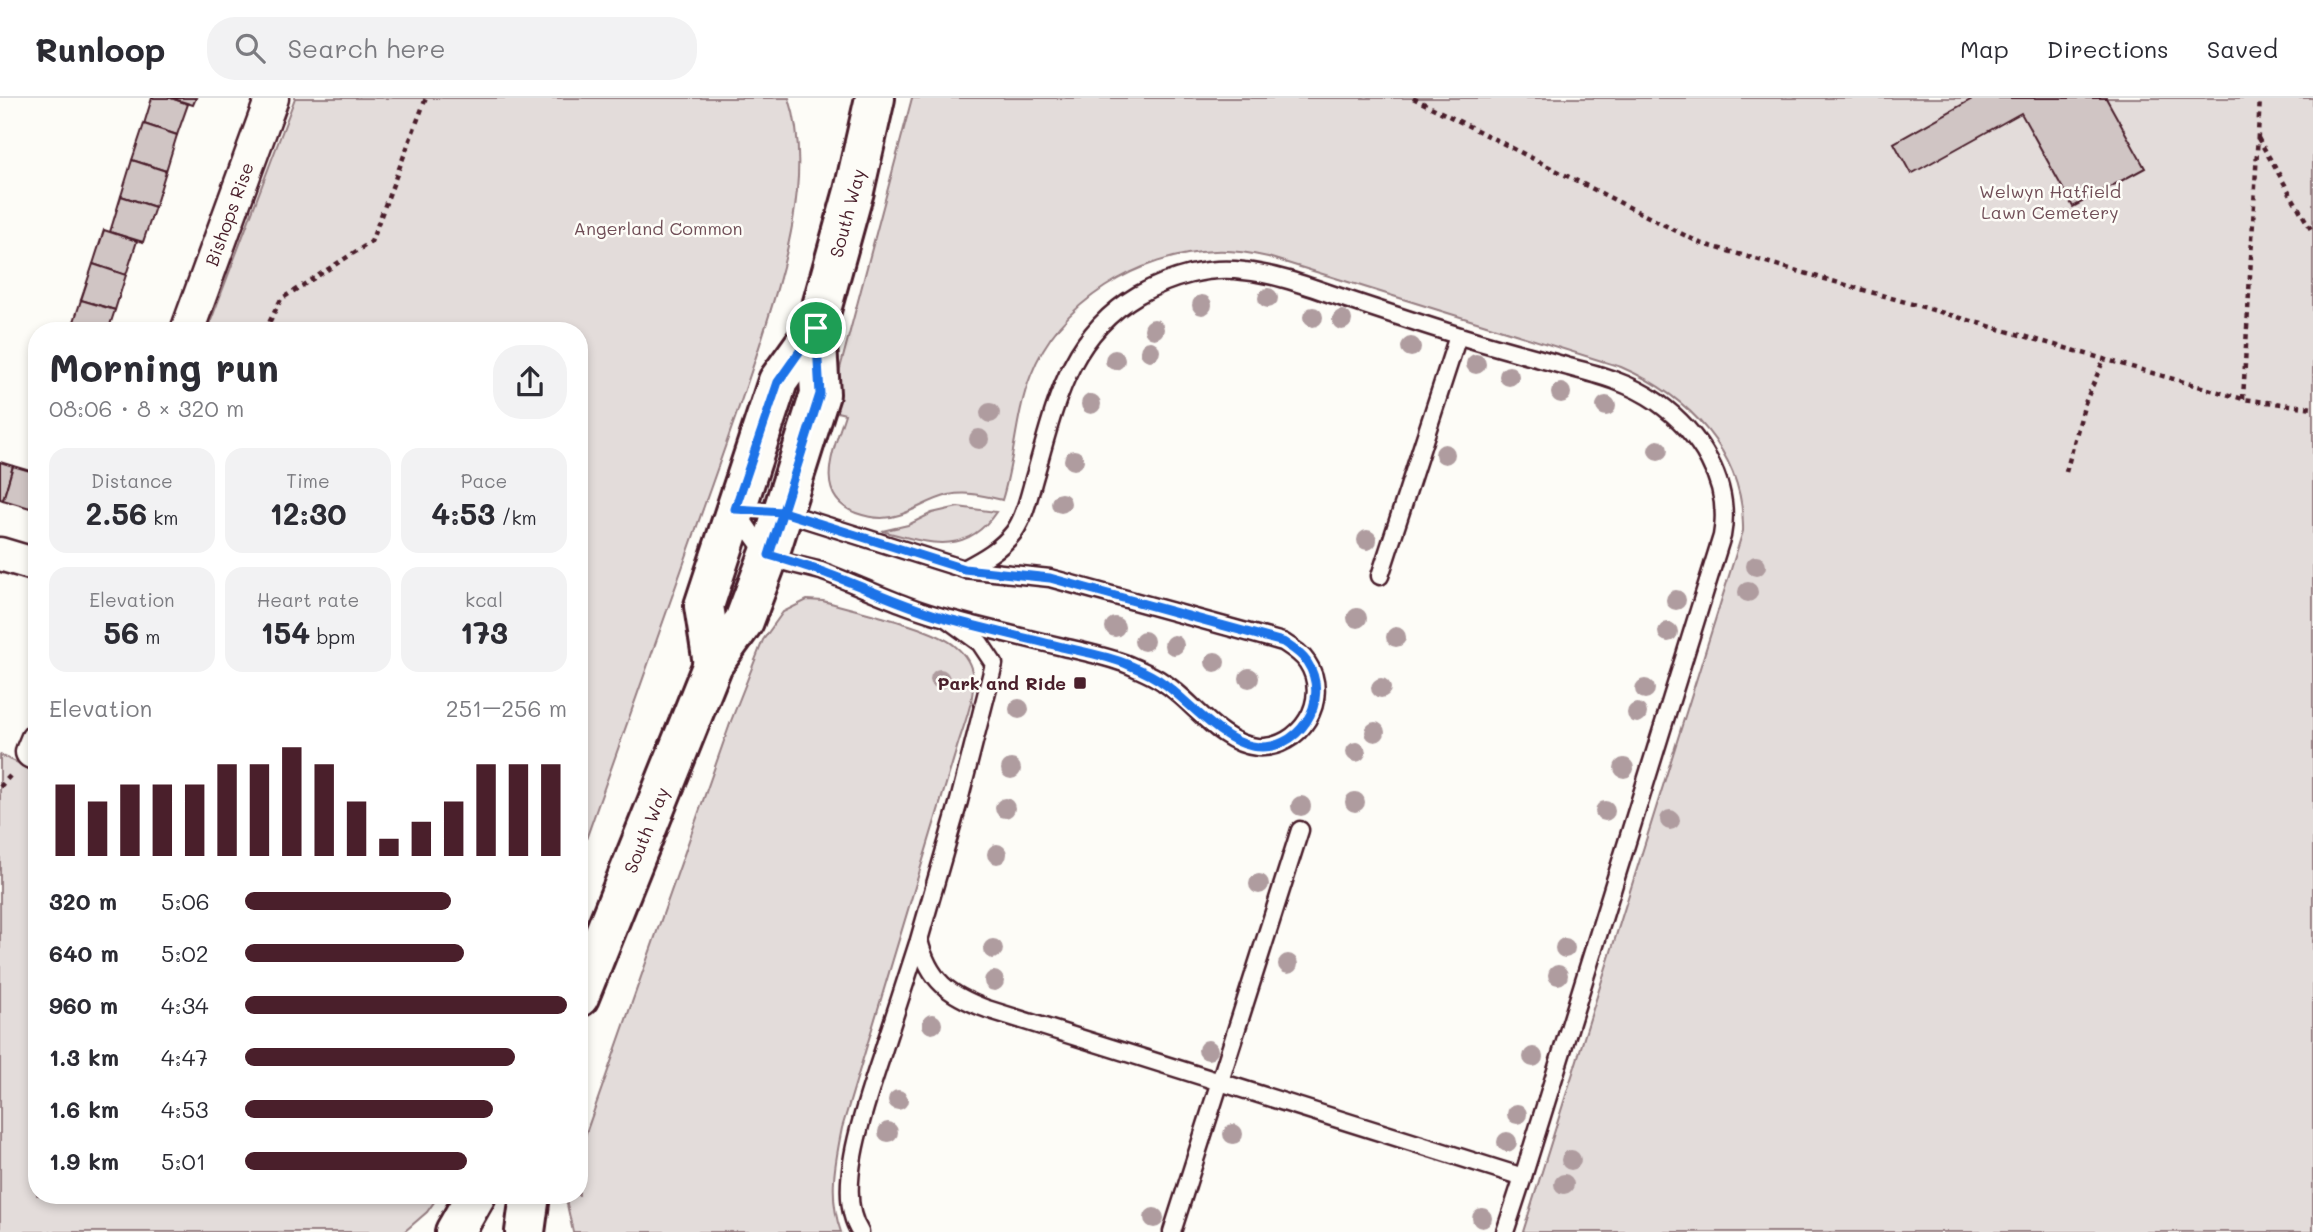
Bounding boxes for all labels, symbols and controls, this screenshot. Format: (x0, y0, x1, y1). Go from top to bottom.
search box (207, 17, 697, 80)
text: Runloop (35, 27, 165, 70)
icon: search (231, 29, 269, 67)
text: Search here (287, 31, 446, 65)
text: Map (1960, 33, 2009, 64)
text: Directions (2047, 33, 2169, 64)
text: Saved (2207, 33, 2278, 64)
street label: Bishops Rise (199, 159, 259, 269)
street label: South Way (824, 166, 870, 260)
park label: Welwyn Hatfield Lawn Cemetery (1979, 179, 2121, 224)
park label: Angerland Common (574, 216, 742, 240)
pin (786, 298, 846, 358)
icon: arrive (797, 309, 835, 347)
text: Morning run (49, 342, 279, 392)
button: share (493, 345, 567, 419)
text: 08:06 · 8 × 320 m (49, 393, 244, 423)
text: Distance (91, 468, 173, 493)
text: Time (286, 468, 330, 493)
text: Pace (461, 468, 507, 493)
text: 2.56 (86, 493, 147, 533)
text: 12:30 (270, 493, 346, 533)
text: 4:53 (431, 493, 495, 533)
text: km (147, 505, 179, 530)
text: /km (495, 505, 537, 530)
text: Elevation (89, 587, 175, 612)
text: Heart rate (257, 587, 359, 612)
text: kcal (465, 587, 503, 612)
text: 56 (104, 612, 139, 652)
text: 154 (261, 612, 310, 652)
text: 173 (460, 612, 508, 652)
text: m (139, 624, 160, 649)
text: bpm (310, 624, 355, 649)
place label: Park and Ride (937, 671, 1066, 695)
marker: Park and Ride (1072, 675, 1088, 691)
text: Elevation (49, 693, 152, 723)
text: 251–256 m (446, 693, 567, 723)
street label: South Way (618, 783, 674, 877)
text: 320 m (49, 886, 117, 916)
text: 5:06 (161, 886, 210, 916)
text: 640 m (49, 938, 119, 968)
text: 5:02 (161, 938, 209, 968)
text: 960 m (49, 990, 118, 1020)
text: 4:34 (161, 990, 209, 1020)
text: 1.3 km (49, 1042, 119, 1072)
text: 4:47 (161, 1042, 208, 1072)
text: 1.6 km (49, 1094, 119, 1124)
text: 4:53 (161, 1094, 209, 1124)
text: 1.9 km (49, 1146, 119, 1176)
text: 5:01 (161, 1146, 206, 1176)

